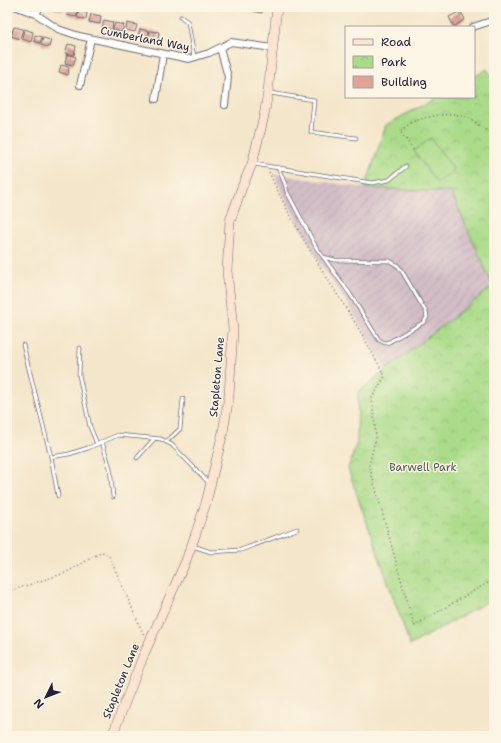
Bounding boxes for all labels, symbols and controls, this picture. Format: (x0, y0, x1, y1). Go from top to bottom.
street label: Cumberland Way (99, 23, 191, 55)
legend (345, 26, 475, 98)
text: Road (381, 34, 412, 50)
text: Park (381, 54, 407, 70)
text: Building (381, 74, 427, 90)
street label: Stapleton Lane (206, 336, 228, 418)
park label: Barwell Park (389, 460, 457, 475)
street label: Stapleton Lane (99, 641, 143, 721)
north arrow (26, 677, 66, 717)
text: N (30, 695, 48, 712)

